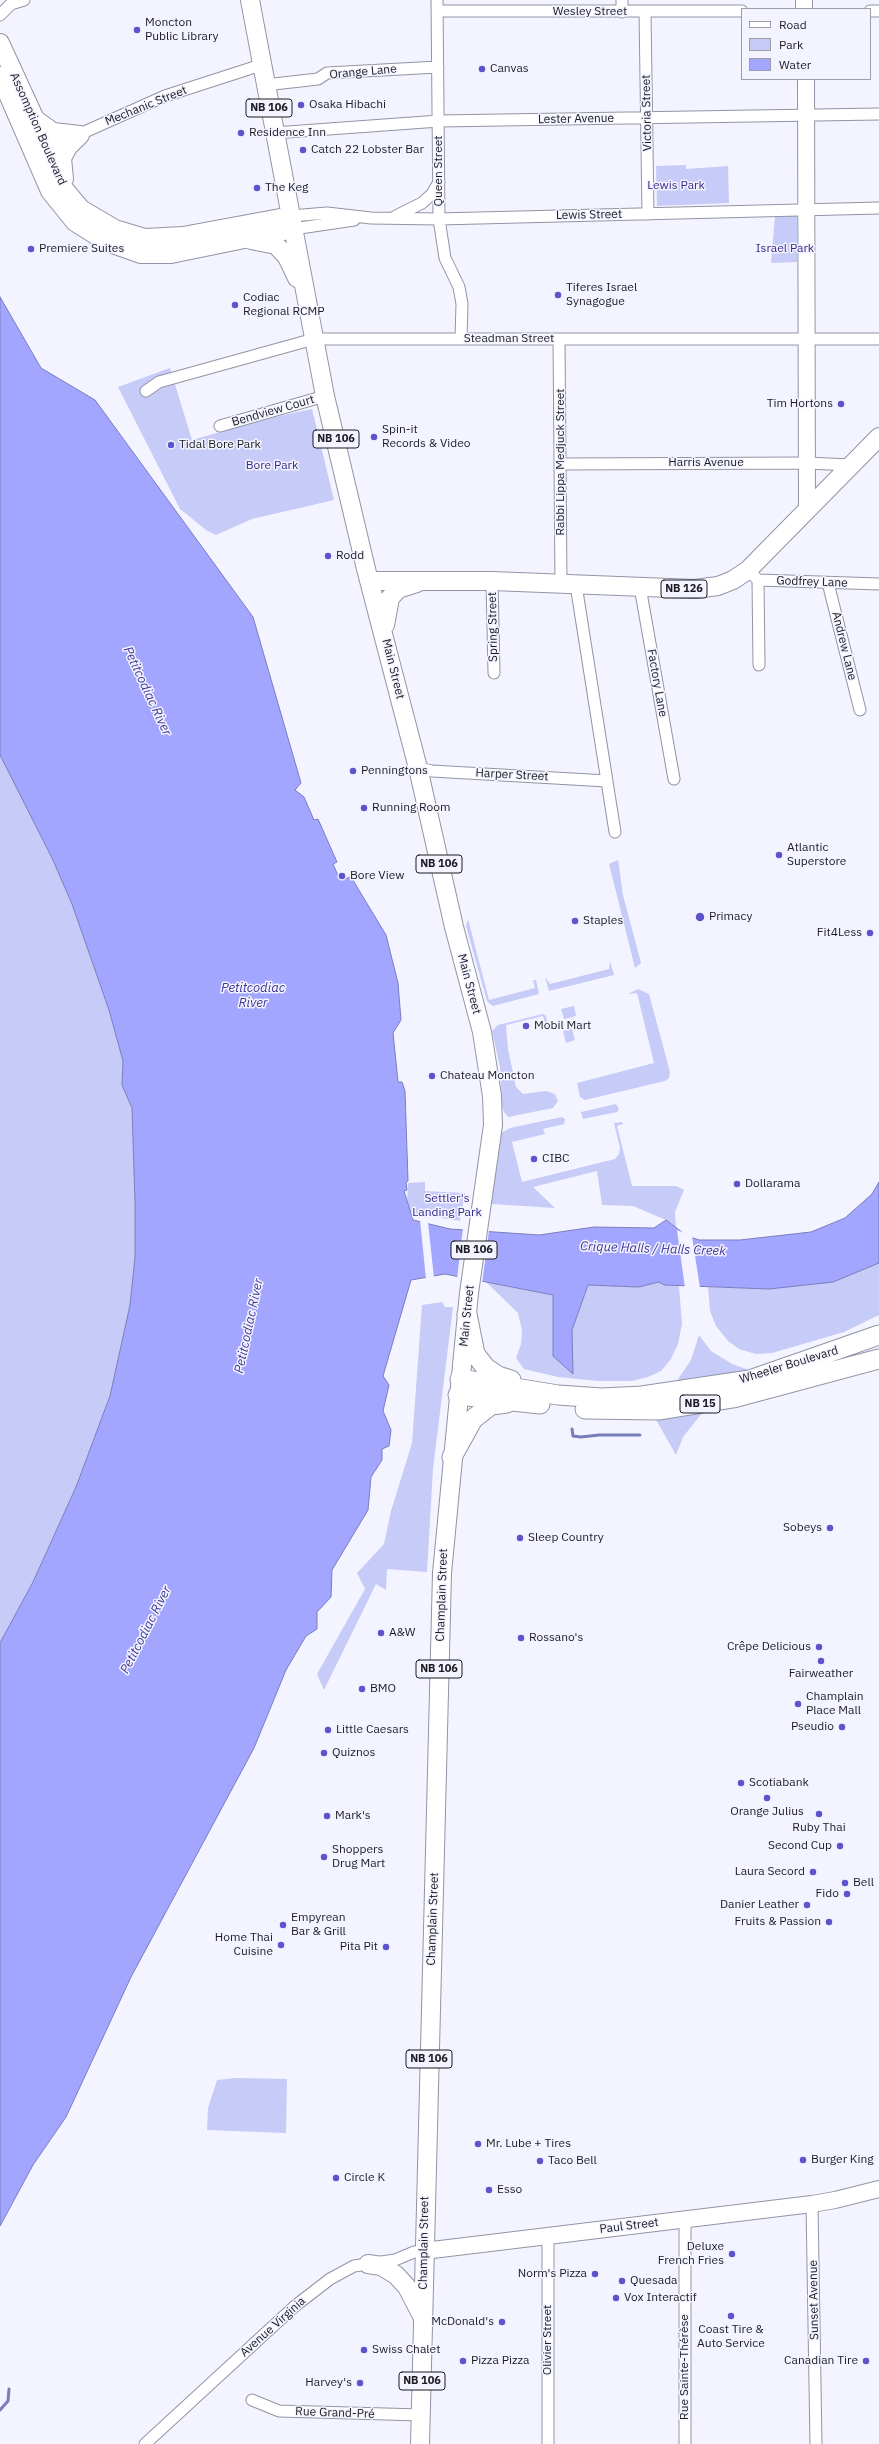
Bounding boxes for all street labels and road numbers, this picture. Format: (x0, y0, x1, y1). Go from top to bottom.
street label: Wesley Street (553, 5, 627, 19)
street label: Orange Lane (329, 62, 397, 82)
street label: Assomption Boulevard (7, 71, 69, 187)
street label: Victoria Street (639, 74, 655, 152)
street label: Mechanic Street (103, 83, 189, 129)
road number: NB 106 (246, 99, 292, 117)
street label: Lester Avenue (538, 111, 614, 127)
street label: Queen Street (432, 135, 446, 207)
street label: Lewis Street (556, 207, 622, 223)
street label: Steadman Street (464, 332, 554, 346)
street label: Rabbi Lippa Medjuck Street (554, 388, 568, 536)
street label: Bendview Court (230, 392, 316, 430)
road number: NB 106 (313, 430, 359, 448)
street label: Harris Avenue (668, 456, 744, 470)
street label: Godfrey Lane (776, 574, 848, 590)
road number: NB 126 (661, 580, 707, 598)
street label: Spring Street (485, 592, 501, 662)
street label: Andrew Lane (829, 610, 859, 682)
street label: Main Street (379, 637, 407, 701)
street label: Factory Lane (644, 648, 670, 718)
street label: Harper Street (475, 766, 549, 784)
road number: NB 106 (416, 855, 462, 873)
street label: Main Street (454, 952, 484, 1016)
road number: NB 106 (451, 1241, 497, 1259)
street label: Main Street (457, 1285, 477, 1347)
street label: Wheeler Boulevard (738, 1343, 840, 1387)
road number: NB 15 (680, 1395, 720, 1413)
street label: Champlain Street (433, 1548, 451, 1642)
road number: NB 106 (416, 1660, 462, 1678)
street label: Champlain Street (424, 1872, 442, 1966)
road number: NB 106 (406, 2050, 452, 2068)
street label: Champlain Street (416, 2196, 432, 2290)
street label: Paul Street (599, 2215, 659, 2237)
street label: Sunset Avenue (806, 2260, 822, 2340)
street label: Avenue Virginia (237, 2294, 309, 2360)
street label: Olivier Street (541, 2305, 555, 2375)
street label: Rue Sainte-Thérèse (678, 2314, 692, 2420)
road number: NB 106 (399, 2372, 445, 2390)
street label: Rue Grand-Pré (295, 2404, 375, 2422)

